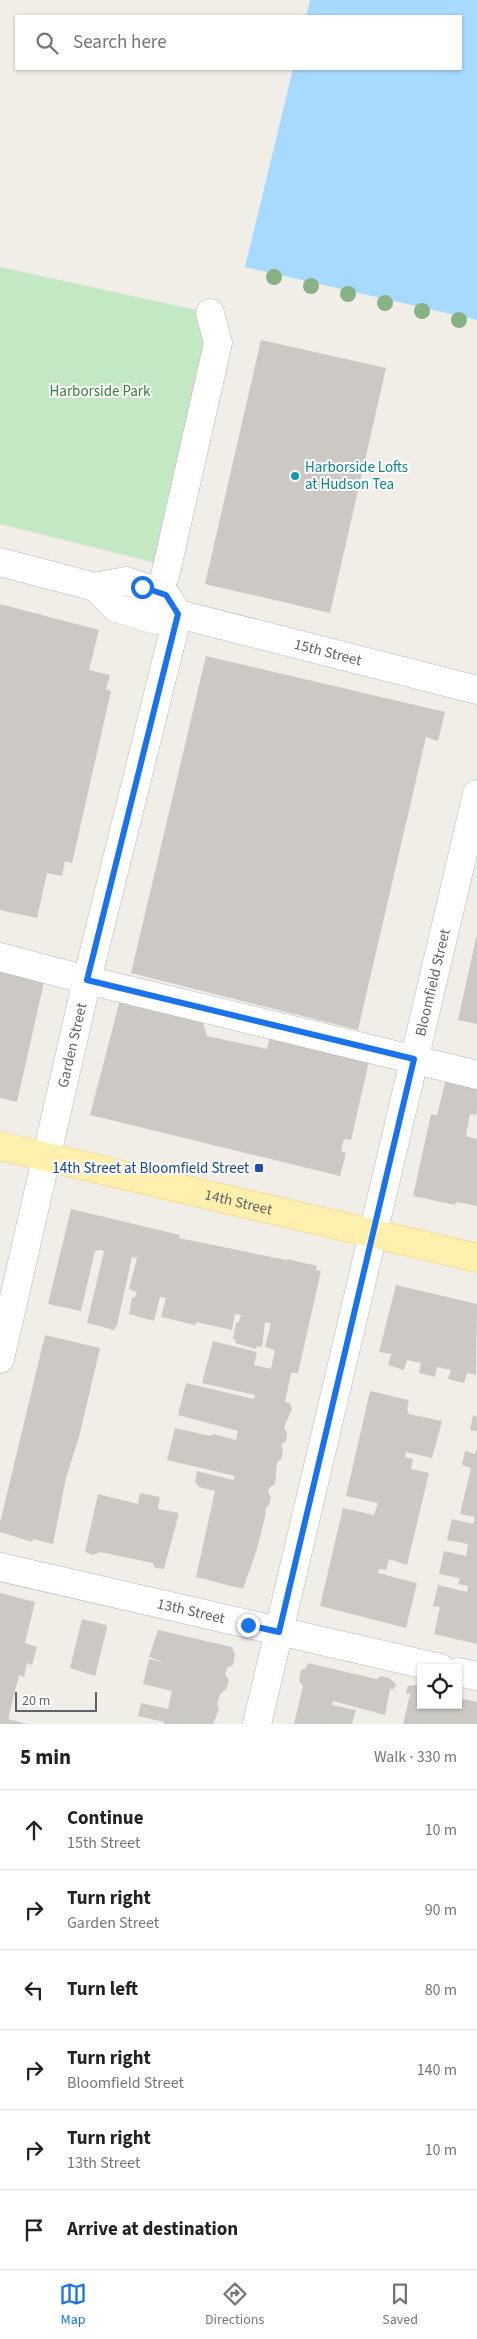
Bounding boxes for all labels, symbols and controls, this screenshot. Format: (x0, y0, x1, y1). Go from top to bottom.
search box (15, 15, 462, 70)
icon: search (33, 29, 61, 57)
text: Search here (73, 29, 167, 56)
park label: Harborside Park (50, 381, 151, 402)
place label: Harborside Lofts at Hudson Tea (305, 457, 408, 495)
marker: Harborside Lofts at Hudson Tea (289, 470, 301, 482)
route start (131, 576, 154, 599)
street label: 15th Street (292, 634, 364, 671)
street label: Bloomfield Street (410, 927, 456, 1038)
street label: Garden Street (53, 1001, 92, 1090)
place label: 14th Street at Bloomfield Street (52, 1158, 249, 1179)
marker: 14th Street at Bloomfield Street (253, 1162, 265, 1174)
street label: 14th Street (202, 1184, 274, 1221)
street label: 13th Street (155, 1593, 227, 1629)
route end (237, 1614, 260, 1637)
map controls (417, 1664, 462, 1709)
button: locate (417, 1664, 462, 1709)
scale bar (15, 1689, 98, 1712)
text: 20 m (22, 1691, 50, 1711)
text: 5 min (20, 1742, 71, 1772)
text: Walk · 330 m (374, 1746, 457, 1768)
text: Continue (67, 1805, 144, 1832)
icon: ahead (20, 1816, 48, 1844)
text: 10 m (425, 1819, 457, 1841)
text: 15th Street (67, 1832, 140, 1854)
text: Turn right (67, 1885, 151, 1912)
icon: right (20, 1896, 48, 1924)
text: 90 m (425, 1899, 457, 1921)
text: Garden Street (67, 1912, 159, 1934)
icon: left (20, 1976, 48, 2004)
text: Turn left (67, 1976, 138, 2003)
text: 80 m (425, 1979, 457, 2001)
text: Turn right (67, 2045, 151, 2072)
icon: right (20, 2056, 48, 2084)
text: 140 m (417, 2059, 457, 2081)
text: Bloomfield Street (67, 2072, 184, 2094)
text: Turn right (67, 2125, 151, 2152)
icon: right (20, 2136, 48, 2164)
text: 10 m (425, 2139, 457, 2161)
text: 13th Street (67, 2152, 140, 2174)
icon: arrive (20, 2216, 48, 2244)
text: Arrive at destination (67, 2216, 238, 2243)
tab: Map (59, 2280, 87, 2330)
tab: Directions (205, 2280, 264, 2330)
tab: Saved (382, 2280, 418, 2330)

